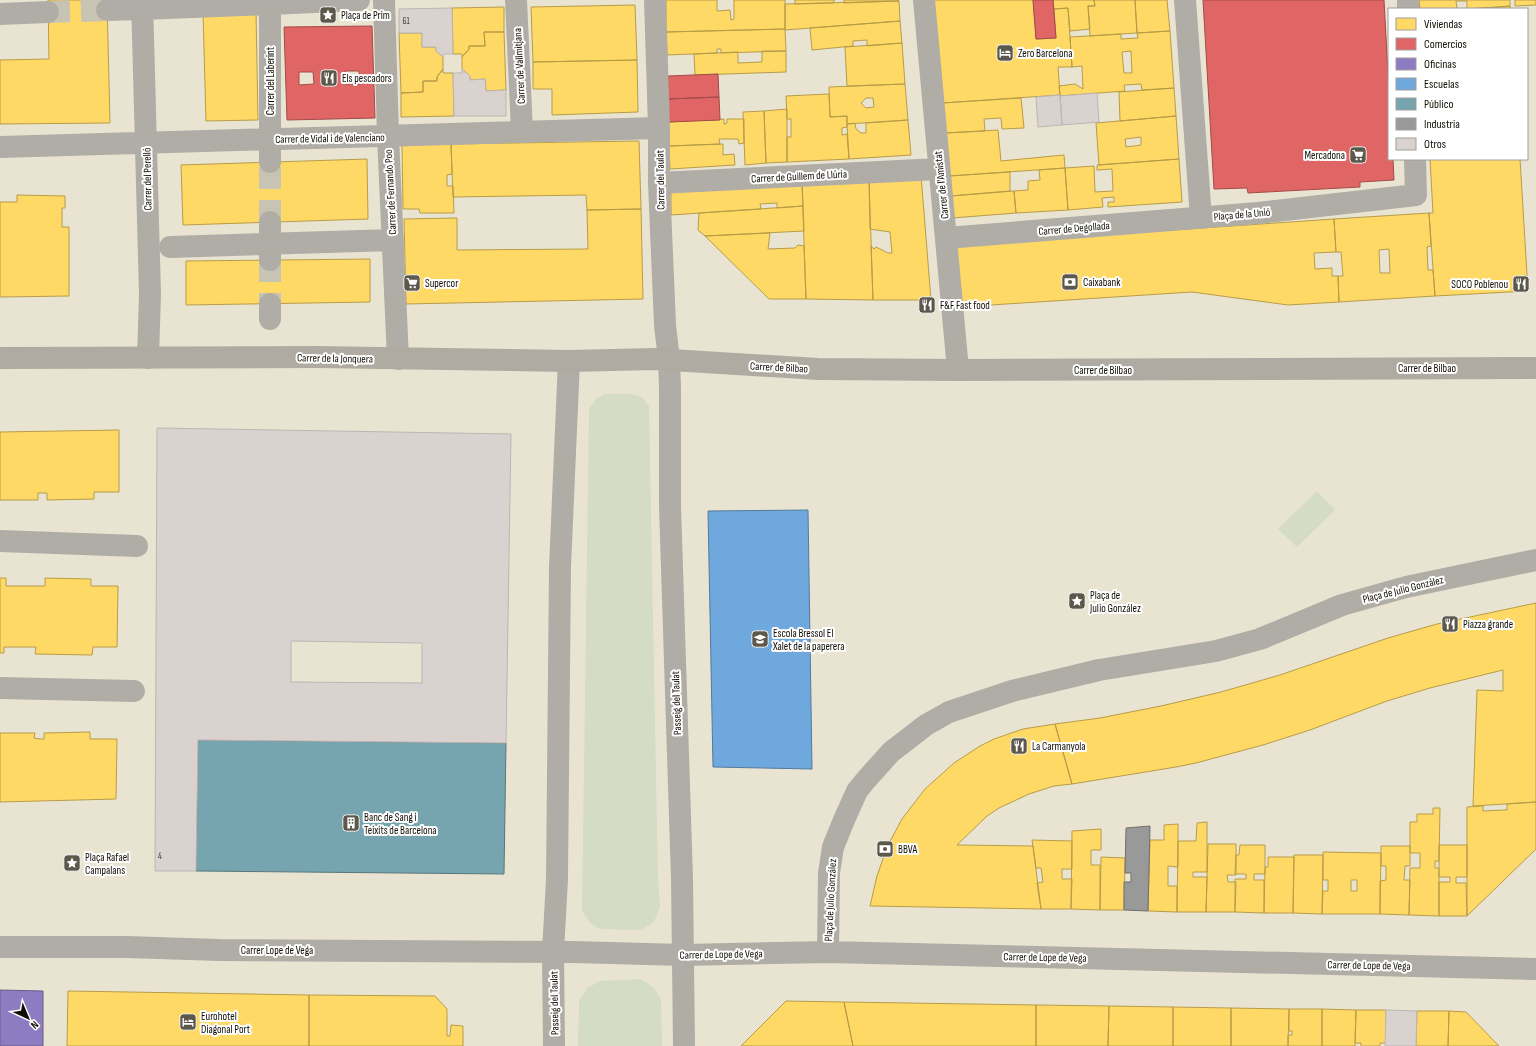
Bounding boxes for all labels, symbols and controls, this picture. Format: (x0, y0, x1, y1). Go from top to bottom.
place icon: Plaça de Prim (318, 5, 338, 25)
legend (1388, 8, 1528, 160)
place label: Plaça de Prim (341, 9, 390, 22)
house number: 61 (402, 16, 410, 27)
text: Viviendas (1424, 17, 1462, 32)
street label: Carrer de Vallmitjana (511, 28, 528, 104)
text: Comercios (1424, 37, 1467, 52)
hotel icon: Zero Barcelona (995, 43, 1015, 63)
street label: Carrer del Laberint (264, 46, 277, 115)
place label: Zero Barcelona (1018, 47, 1073, 60)
text: Oficinas (1424, 57, 1456, 72)
restaurant icon: Els pescadors (319, 68, 339, 88)
place label: Els pescadors (342, 72, 392, 85)
text: Escuelas (1424, 77, 1459, 92)
text: Público (1424, 97, 1454, 112)
text: Industria (1424, 117, 1460, 132)
street label: Carrer de Vidal i de Valenciano (275, 131, 385, 146)
text: Otros (1424, 137, 1446, 152)
supermarket icon: Mercadona (1348, 145, 1368, 165)
street label: Carrer del Perelló (140, 147, 155, 210)
street label: Carrer de Fernando Poo (382, 148, 399, 235)
street label: Carrer del Taulat (653, 149, 668, 210)
place label: Mercadona (1304, 149, 1345, 162)
street label: Carrer de l'Amistat (931, 150, 952, 220)
street label: Carrer de Guillem de Llúria (751, 167, 847, 186)
street label: Plaça de la Unió (1213, 206, 1271, 223)
street label: Carrer de Degollada (1038, 219, 1110, 238)
bank icon: Caixabank (1060, 272, 1080, 292)
supermarket icon: Supercor (402, 273, 422, 293)
restaurant icon: SOCO Poblenou (1511, 274, 1531, 294)
place label: Caixabank (1083, 276, 1121, 289)
place label: Supercor (425, 277, 458, 290)
place label: SOCO Poblenou (1451, 278, 1508, 291)
restaurant icon: F&F Fast food (917, 295, 937, 315)
place label: F&F Fast food (940, 299, 990, 312)
street label: Carrer de la Jonquera (297, 351, 373, 366)
street label: Carrer de Bilbao (750, 359, 809, 376)
street label: Carrer de Bilbao (1398, 362, 1456, 375)
street label: Carrer de Bilbao (1074, 364, 1132, 377)
street label: Plaça de Julio González (1361, 573, 1445, 606)
place label: Plaça de Julio González (1089, 589, 1141, 615)
place icon: Plaça de Julio González (1067, 591, 1087, 611)
restaurant icon: Piazza grande (1440, 614, 1460, 634)
place label: Piazza grande (1463, 618, 1513, 631)
place label: Escola Bressol El Xalet de la paperera (772, 627, 845, 653)
school or university icon: Escola Bressol El Xalet de la paperera (750, 629, 770, 649)
street label: Passeig del Taulat (669, 670, 684, 735)
restaurant icon: La Carmanyola (1009, 736, 1029, 756)
place label: La Carmanyola (1032, 740, 1086, 753)
place label: Banc de Sang i Teixits de Barcelona (364, 811, 437, 837)
building icon: Banc de Sang i Teixits de Barcelona (341, 813, 361, 833)
bank icon: BBVA (875, 839, 895, 859)
place label: BBVA (898, 843, 917, 856)
place label: Plaça Rafael Campalans (85, 851, 129, 877)
house number: 4 (158, 851, 162, 862)
place icon: Plaça Rafael Campalans (62, 853, 82, 873)
street label: Plaça de Julio González (822, 858, 839, 942)
street label: Carrer Lope de Vega (241, 944, 313, 957)
street label: Carrer de Lope de Vega (679, 947, 763, 962)
street label: Carrer de Lope de Vega (1003, 950, 1087, 965)
street label: Carrer de Lope de Vega (1327, 958, 1411, 973)
street label: Passeig del Taulat (547, 970, 562, 1035)
north arrow (8, 998, 48, 1038)
place label: Eurohotel Diagonal Port (201, 1010, 251, 1036)
hotel icon: Eurohotel Diagonal Port (178, 1012, 198, 1032)
text: N (28, 1018, 41, 1032)

